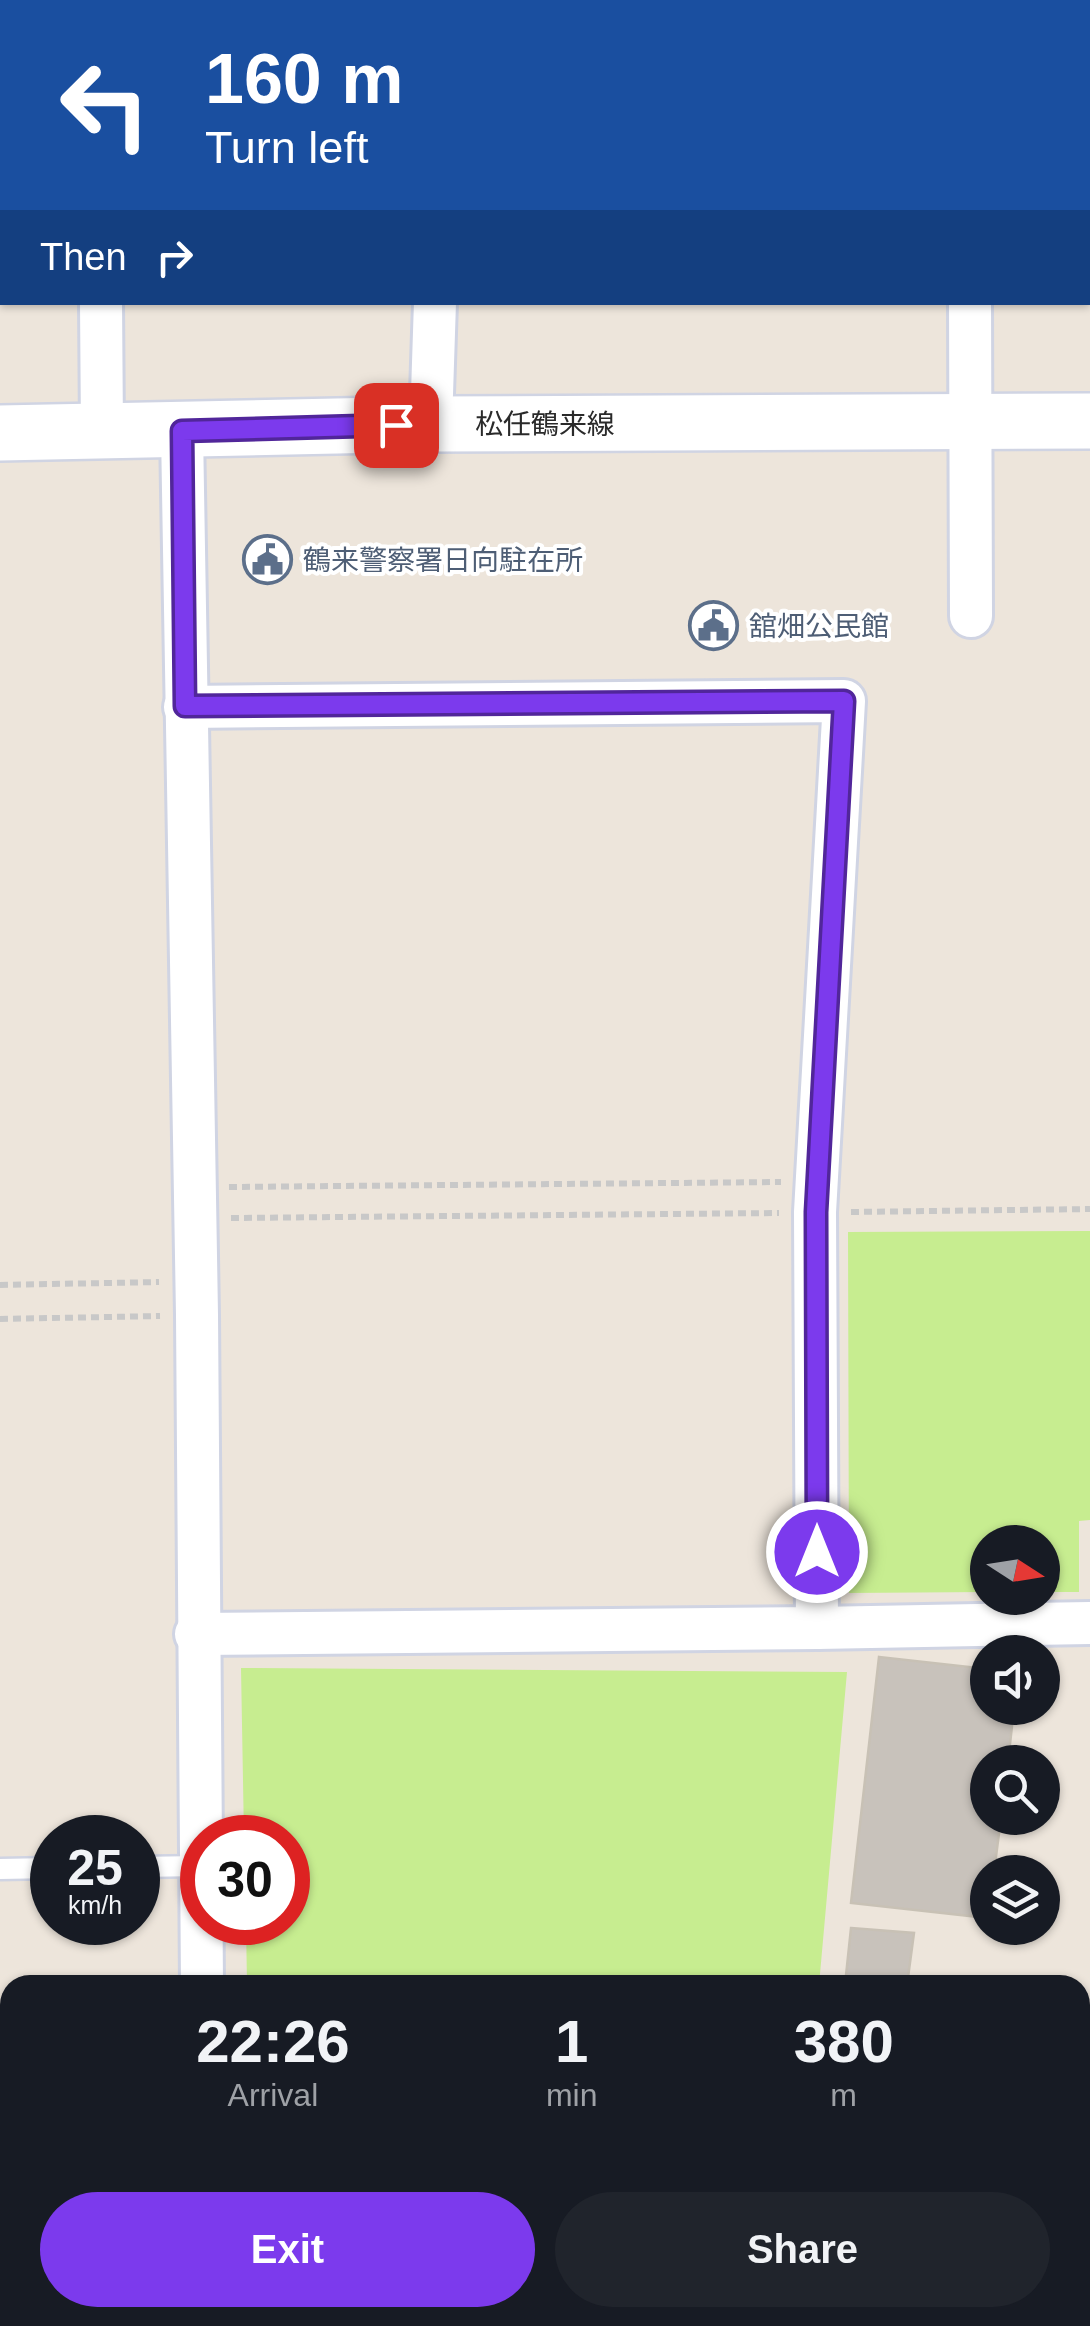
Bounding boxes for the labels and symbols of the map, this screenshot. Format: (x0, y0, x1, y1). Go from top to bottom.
pin (354, 383, 439, 468)
street label: 松任鶴来線 (475, 409, 615, 440)
public building icon: 鶴来警察署日向駐在所 (242, 534, 294, 586)
place label: 鶴来警察署日向駐在所 (303, 545, 583, 576)
public building icon: 舘畑公民館 (688, 600, 740, 652)
place label: 舘畑公民館 (749, 611, 889, 642)
position arrow (765, 1500, 869, 1604)
north arrow (970, 1525, 1060, 1615)
speed limit sign: 30 (180, 1815, 310, 1945)

